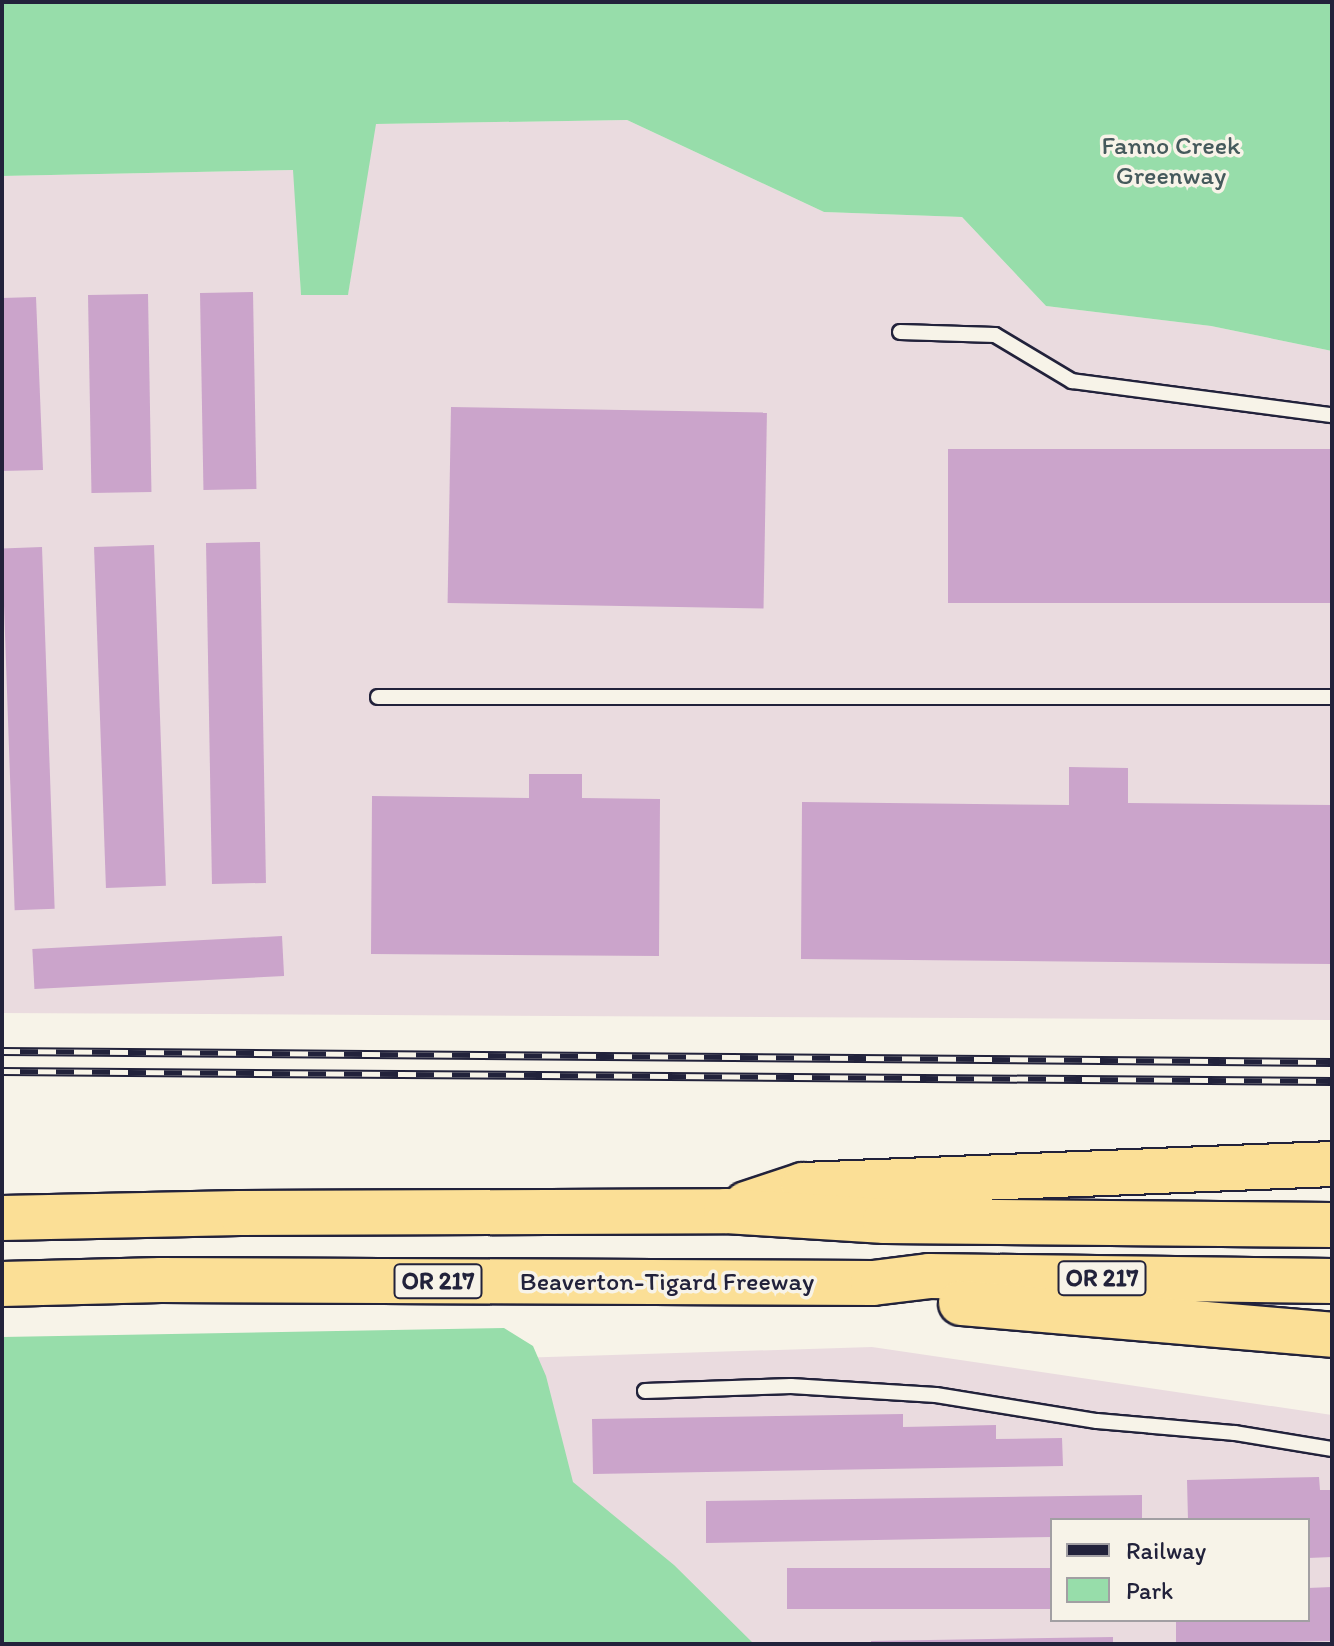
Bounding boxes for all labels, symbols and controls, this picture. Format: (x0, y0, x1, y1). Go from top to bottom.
park label: Fanno Creek Greenway (1102, 130, 1240, 192)
road number: OR 217 (1056, 1258, 1148, 1298)
road number: OR 217 (392, 1261, 484, 1301)
street label: Beaverton-Tigard Freeway (520, 1266, 814, 1298)
legend (1050, 1518, 1310, 1622)
text: Railway (1126, 1536, 1206, 1565)
text: Park (1126, 1576, 1173, 1605)

